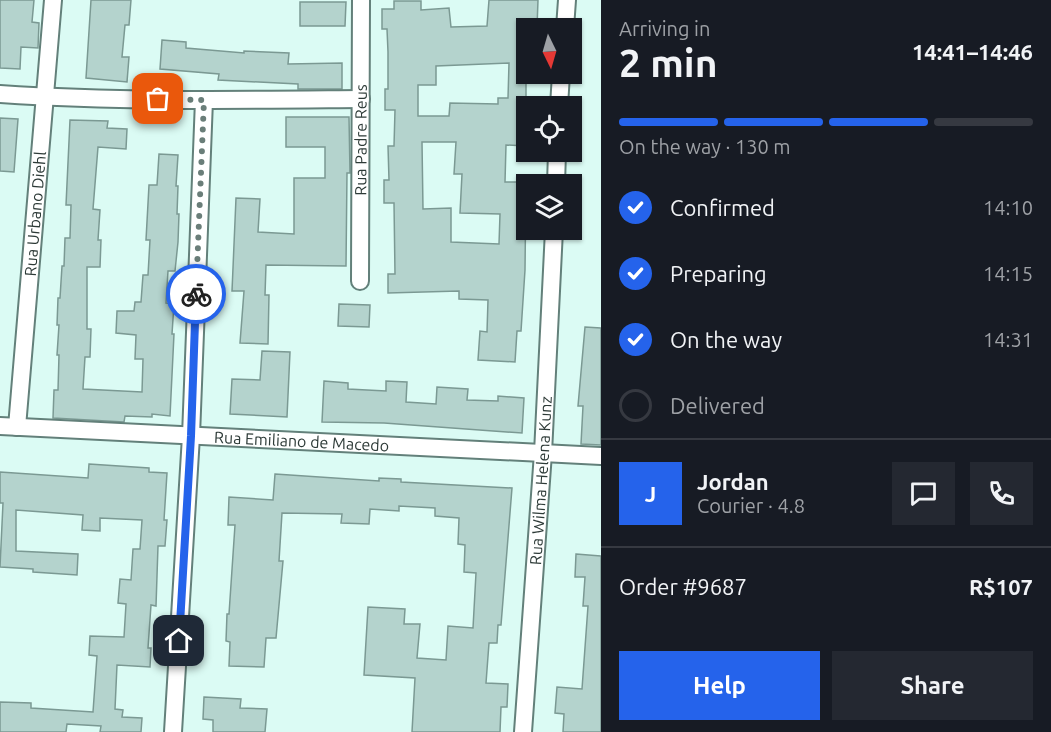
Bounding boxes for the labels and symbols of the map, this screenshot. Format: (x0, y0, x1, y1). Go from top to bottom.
north arrow (516, 18, 582, 84)
pin (132, 73, 183, 124)
street label: Rua Padre Reus (351, 84, 370, 196)
street label: Rua Urbano Diehl (21, 151, 49, 277)
courier (166, 264, 226, 324)
street label: Rua Wilma Helena Kunz (526, 396, 555, 566)
street label: Rua Emiliano de Macedo (214, 428, 390, 454)
pin (153, 615, 204, 666)

